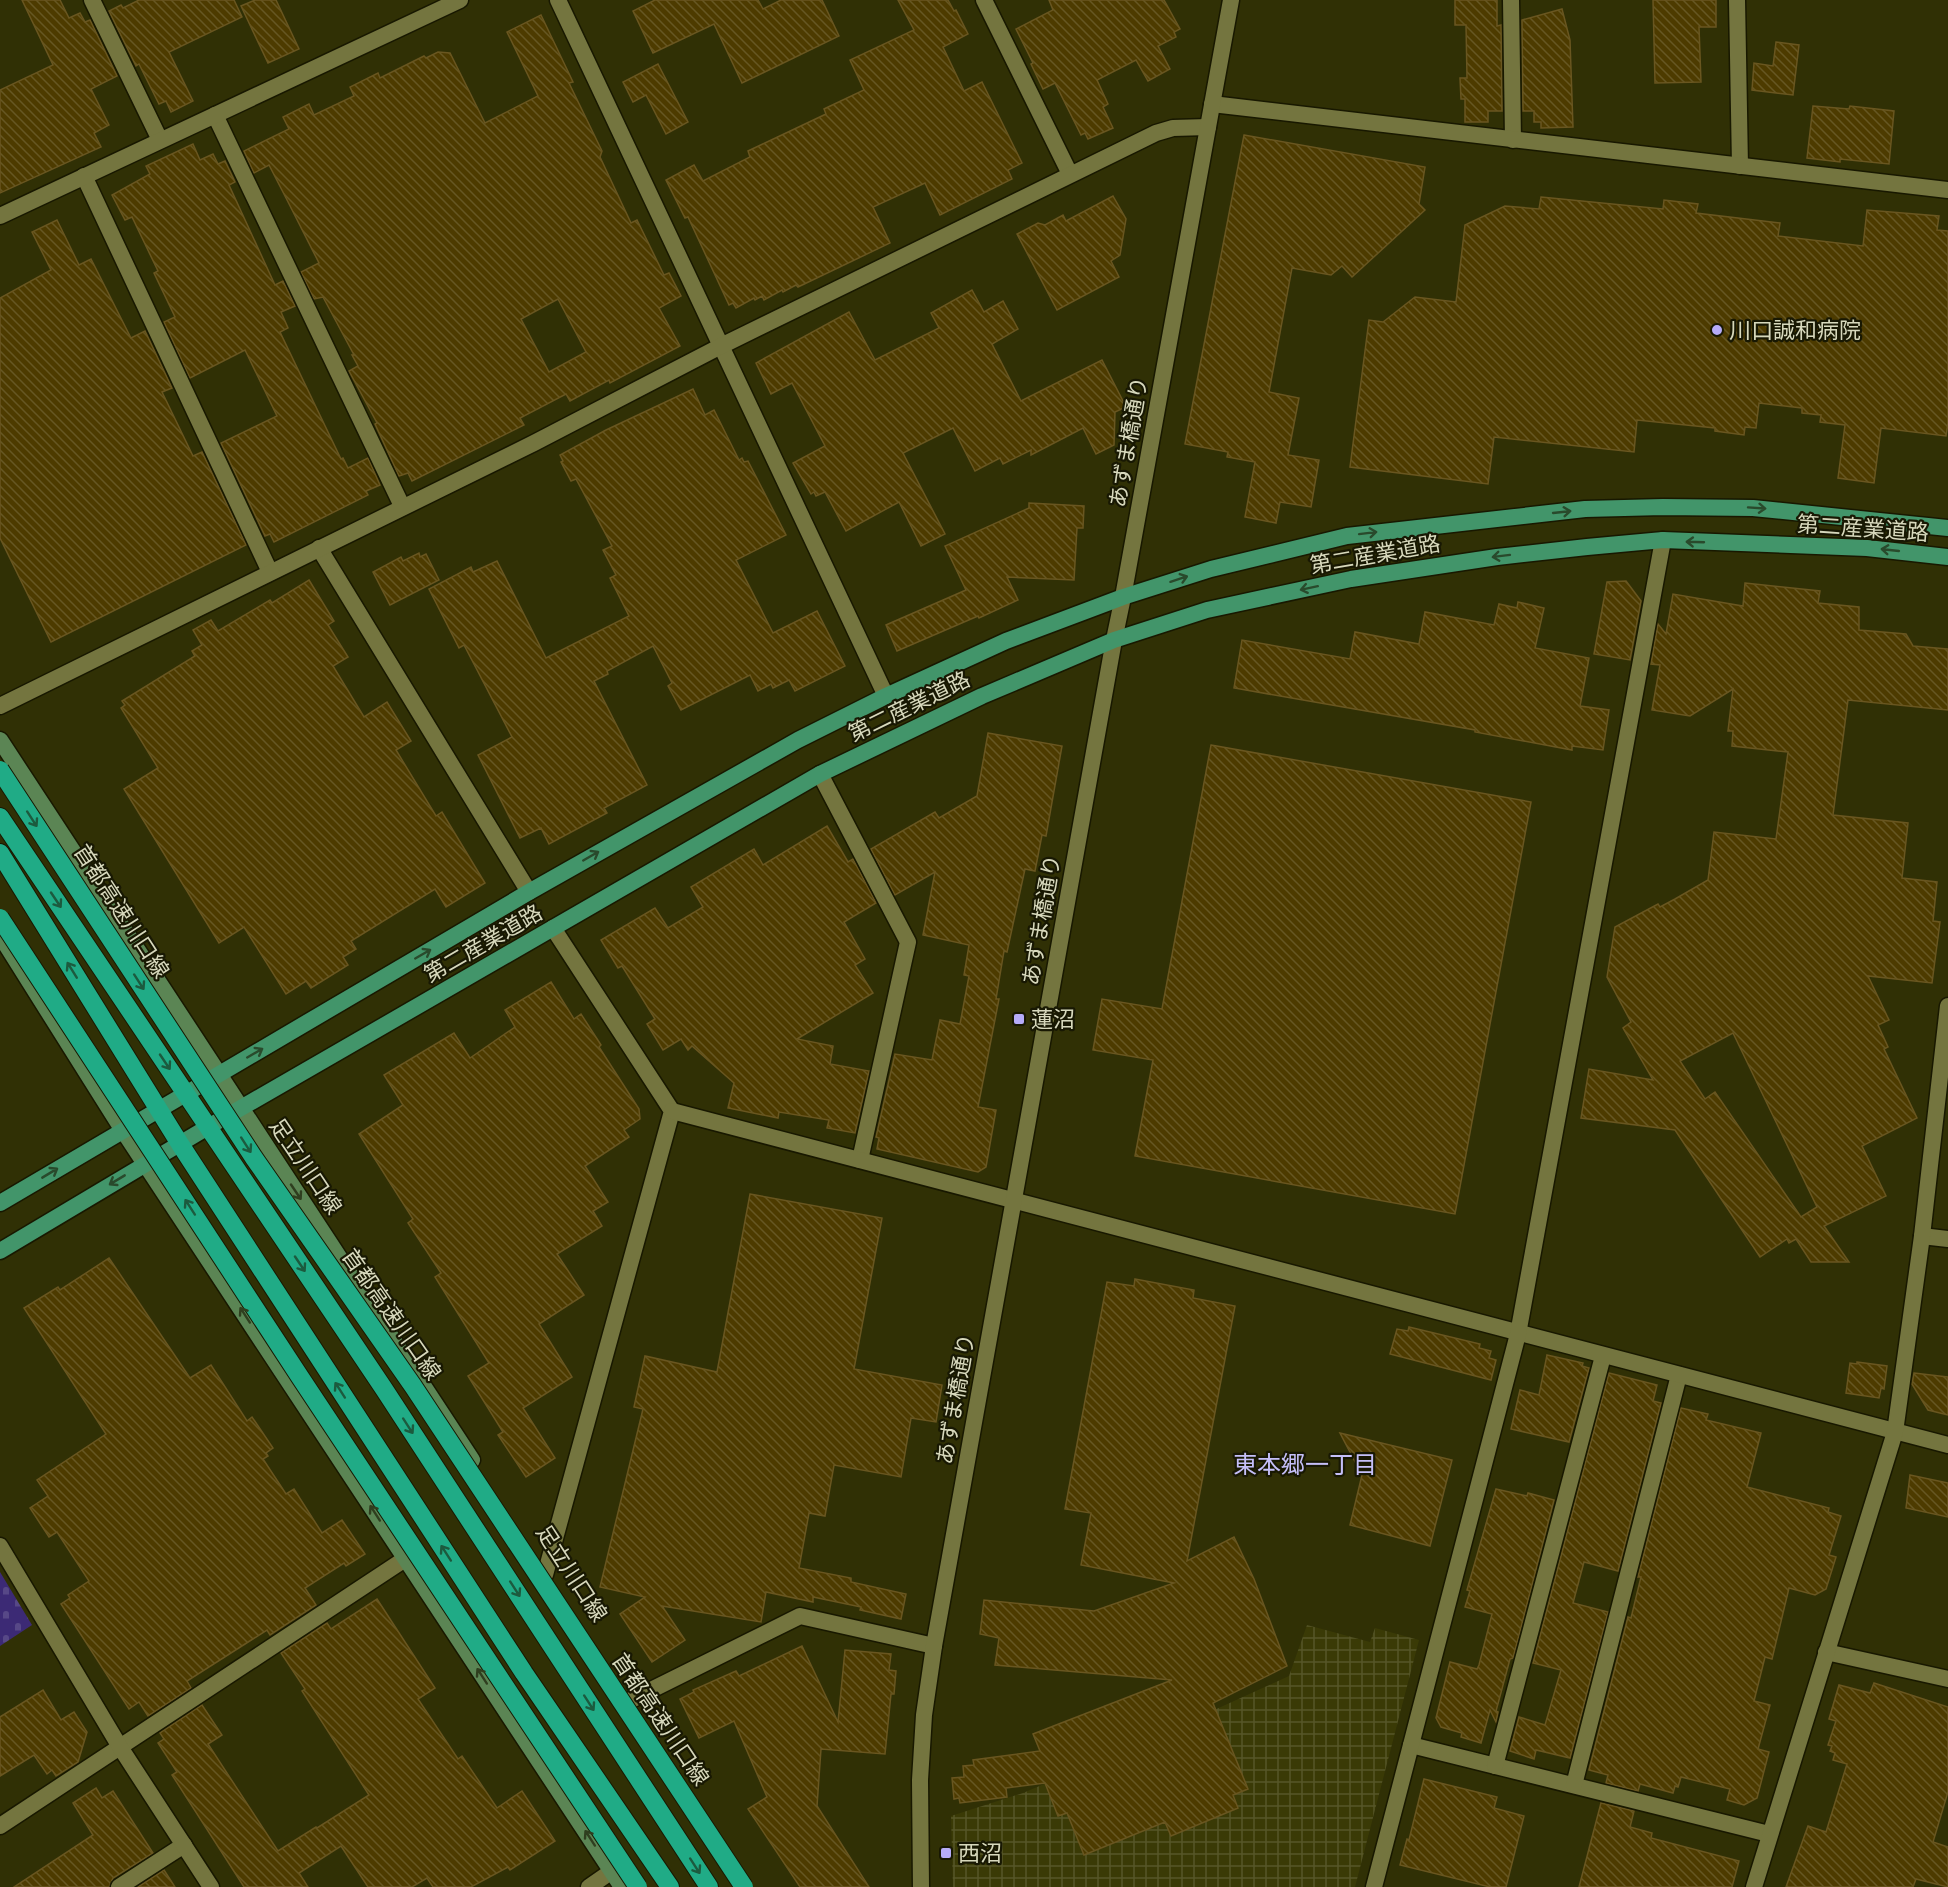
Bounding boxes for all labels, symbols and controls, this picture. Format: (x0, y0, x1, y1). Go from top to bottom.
place label: 川口誠和病院 (1729, 313, 1861, 347)
marker: 川口誠和病院 (1710, 323, 1724, 337)
street label: あずま橋通り (1100, 374, 1156, 510)
one-way arrow (1746, 503, 1766, 514)
one-way arrow (1552, 506, 1571, 517)
street label: 第二産業道路 (1796, 506, 1930, 550)
street label: 第二産業道路 (1307, 526, 1443, 582)
one-way arrow (1358, 528, 1378, 539)
one-way arrow (1686, 536, 1706, 547)
one-way arrow (1880, 544, 1900, 555)
one-way arrow (1492, 551, 1511, 562)
one-way arrow (1169, 573, 1188, 584)
one-way arrow (1299, 583, 1318, 595)
street label: 第二産業道路 (842, 662, 976, 750)
one-way arrow (26, 810, 38, 826)
street label: 首都高速川口線 (66, 837, 178, 985)
one-way arrow (582, 850, 600, 861)
street label: あずま橋通り (1013, 852, 1069, 988)
one-way arrow (50, 891, 62, 908)
street label: 第二産業道路 (417, 895, 549, 991)
one-way arrow (414, 948, 431, 960)
one-way arrow (65, 962, 77, 979)
one-way arrow (133, 973, 145, 990)
place label: 蓮沼 (1031, 1002, 1075, 1036)
marker: 蓮沼 (1012, 1012, 1026, 1026)
one-way arrow (246, 1046, 263, 1058)
one-way arrow (159, 1053, 172, 1070)
street label: 足立川口線 (261, 1111, 351, 1221)
one-way arrow (240, 1136, 252, 1153)
one-way arrow (41, 1166, 58, 1178)
one-way arrow (109, 1175, 126, 1187)
one-way arrow (290, 1184, 303, 1201)
one-way arrow (184, 1199, 196, 1216)
street label: 首都高速川口線 (334, 1241, 450, 1387)
one-way arrow (294, 1255, 306, 1271)
one-way arrow (238, 1307, 250, 1324)
street label: あずま橋通り (927, 1331, 983, 1467)
one-way arrow (333, 1382, 345, 1399)
one-way arrow (402, 1417, 414, 1434)
district label: 東本郷一丁目 (1233, 1446, 1377, 1482)
one-way arrow (369, 1505, 381, 1522)
street label: 足立川口線 (528, 1518, 616, 1628)
one-way arrow (440, 1546, 452, 1562)
one-way arrow (509, 1580, 521, 1597)
street label: 首都高速川口線 (604, 1646, 718, 1792)
one-way arrow (476, 1668, 488, 1684)
one-way arrow (583, 1694, 595, 1710)
one-way arrow (584, 1830, 596, 1847)
place label: 西沼 (958, 1836, 1002, 1870)
marker: 西沼 (939, 1846, 953, 1860)
one-way arrow (690, 1857, 702, 1874)

